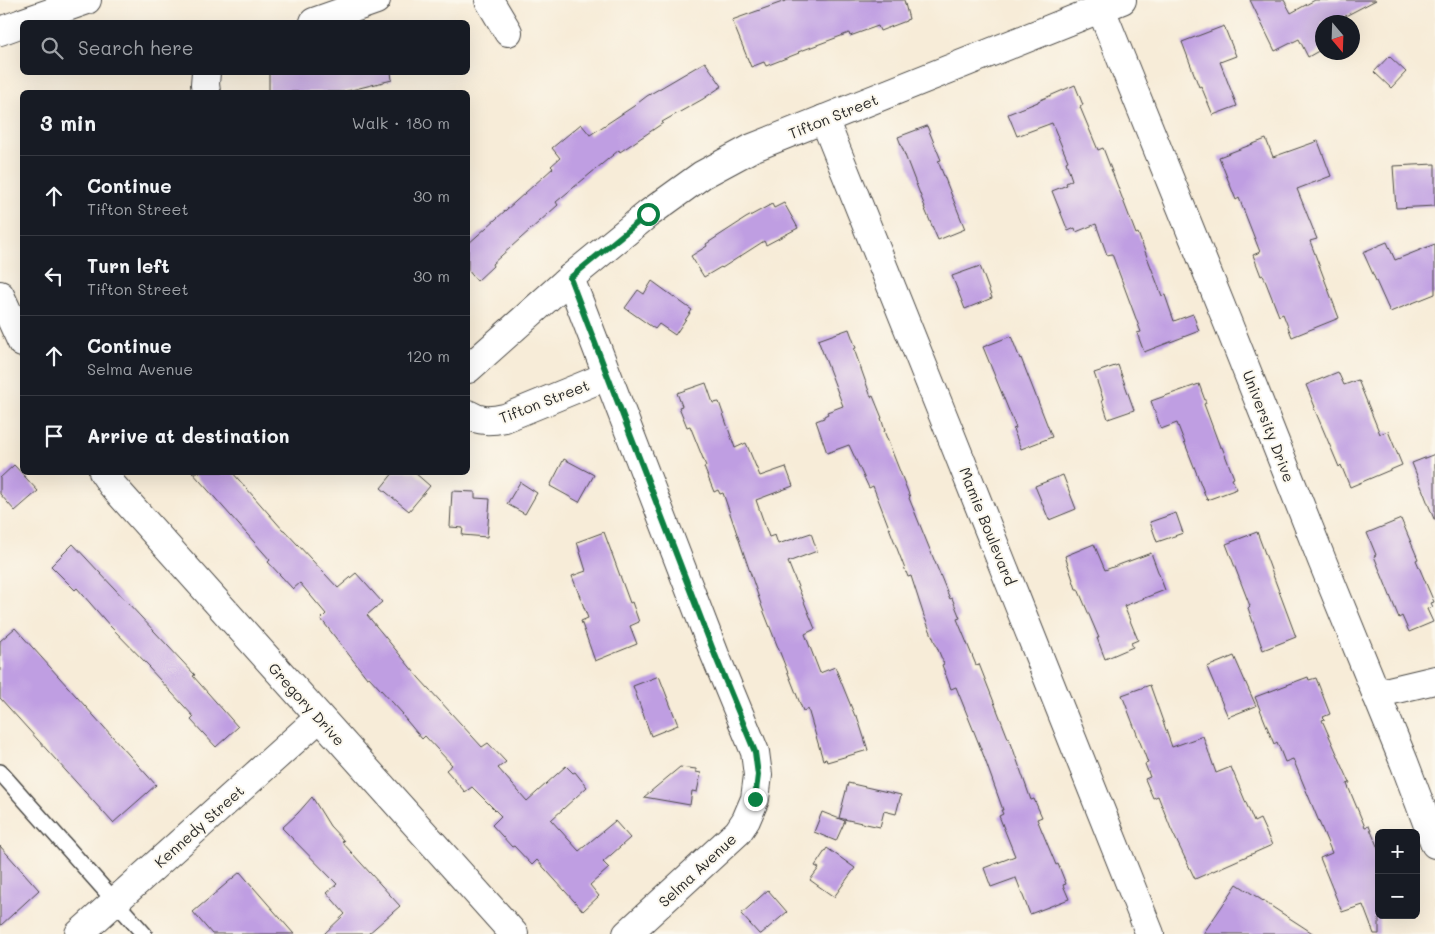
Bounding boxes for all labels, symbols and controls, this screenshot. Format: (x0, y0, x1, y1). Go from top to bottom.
north arrow (1315, 15, 1360, 60)
search box (20, 20, 470, 75)
icon: search (38, 34, 66, 62)
text: Search here (78, 35, 194, 60)
street label: Tifton Street (785, 89, 881, 143)
text: 3 min (40, 109, 96, 136)
text: Walk · 180 m (352, 112, 450, 133)
text: Continue (87, 173, 172, 198)
icon: ahead (40, 182, 68, 210)
text: 30 m (413, 185, 450, 206)
text: Tifton Street (87, 198, 188, 219)
route start (637, 203, 660, 226)
text: Turn left (87, 253, 170, 278)
icon: left (40, 262, 68, 290)
text: 30 m (413, 265, 450, 286)
text: Tifton Street (87, 278, 188, 299)
text: Continue (87, 333, 172, 358)
icon: ahead (40, 342, 68, 370)
text: 120 m (406, 345, 450, 366)
text: Selma Avenue (87, 358, 193, 379)
street label: University Drive (1238, 367, 1300, 485)
street label: Tifton Street (496, 375, 592, 427)
icon: arrive (40, 422, 68, 450)
text: Arrive at destination (87, 423, 290, 448)
street label: Mamie Boulevard (955, 464, 1021, 588)
street label: Gregory Drive (264, 658, 350, 750)
street label: Kennedy Street (150, 780, 248, 872)
route end (744, 788, 767, 811)
street label: Selma Avenue (654, 829, 740, 911)
map controls (1375, 829, 1420, 919)
button: + (1375, 829, 1420, 874)
button: − (1375, 874, 1420, 919)

